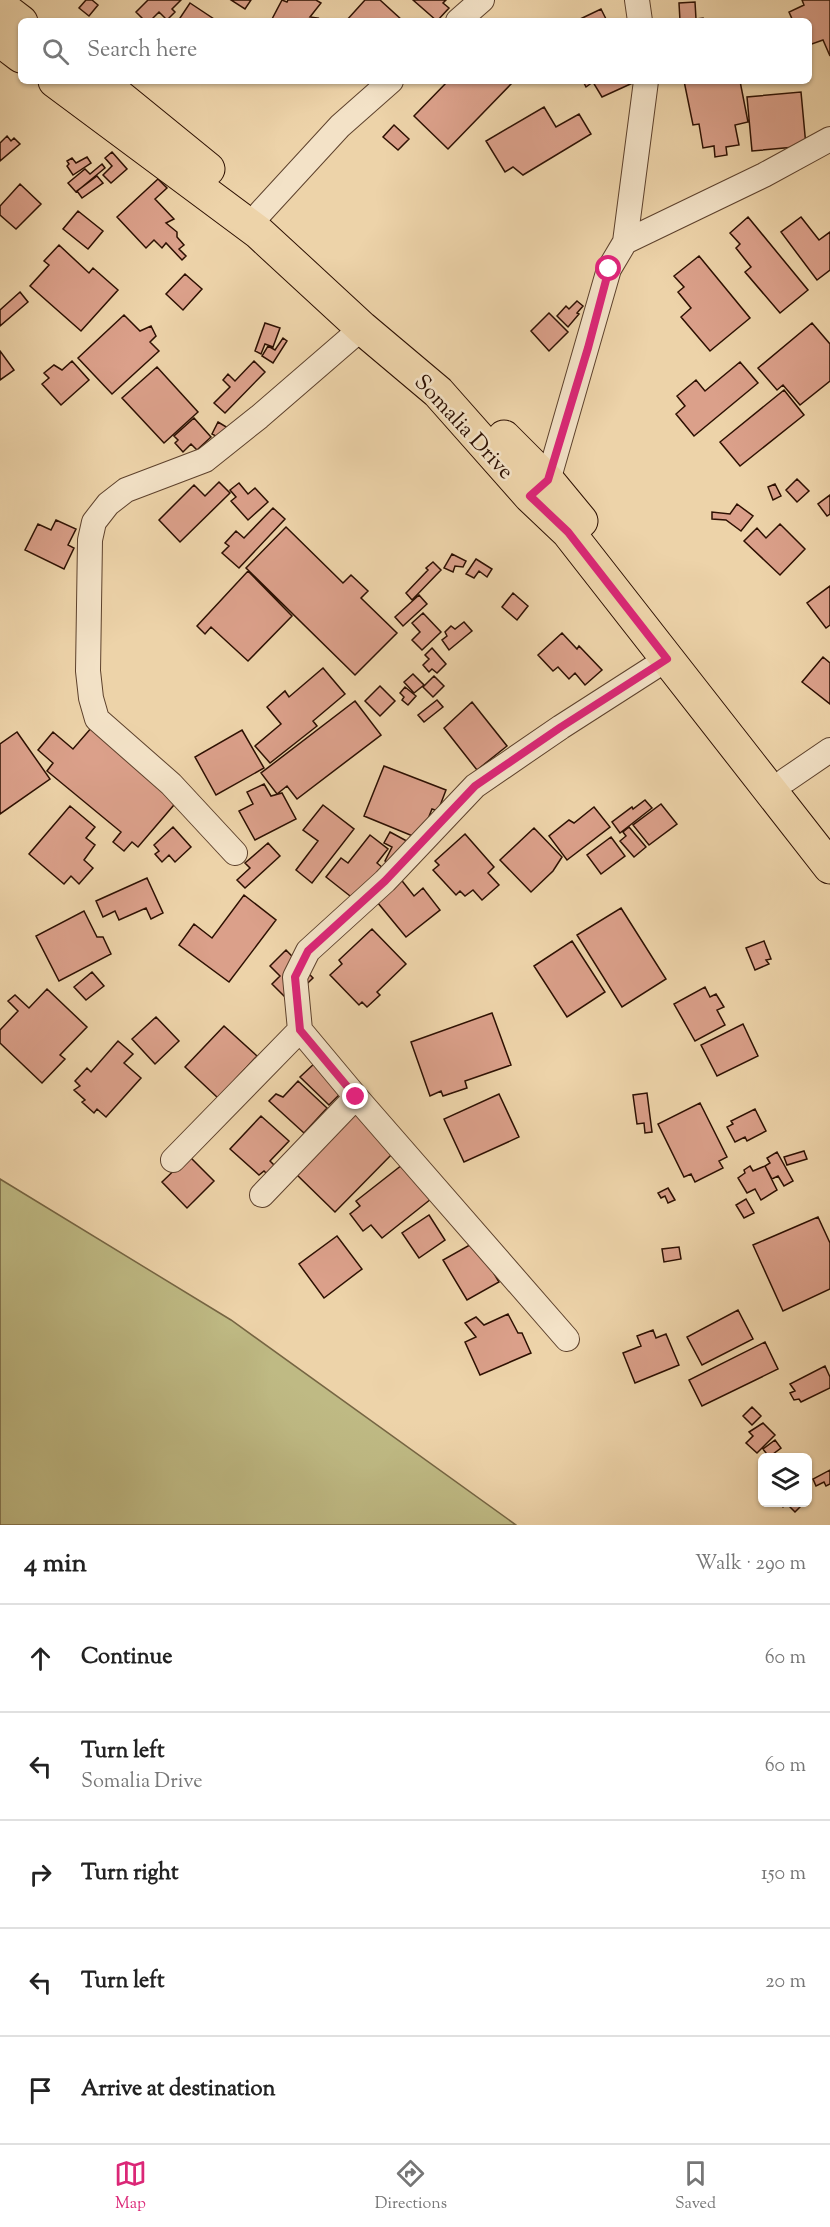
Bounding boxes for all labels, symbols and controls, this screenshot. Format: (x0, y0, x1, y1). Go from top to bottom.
search box (18, 18, 812, 84)
icon: search (39, 35, 72, 68)
text: Search here (87, 35, 197, 67)
route start (595, 255, 621, 281)
street label: Somalia Drive (406, 368, 520, 488)
route end (342, 1083, 368, 1109)
map controls (758, 1453, 812, 1507)
button: layers (758, 1453, 812, 1507)
text: 4 min (24, 1546, 87, 1583)
text: Walk · 290 m (695, 1550, 806, 1579)
icon: ahead (24, 1642, 57, 1675)
text: Continue (81, 1642, 172, 1674)
text: 60 m (765, 1644, 806, 1673)
text: Turn left (81, 1736, 164, 1768)
icon: left (24, 1750, 57, 1783)
text: 60 m (765, 1752, 806, 1781)
text: Somalia Drive (81, 1768, 202, 1797)
icon: right (24, 1858, 57, 1891)
text: Turn right (81, 1858, 178, 1890)
text: 150 m (761, 1860, 806, 1889)
icon: left (24, 1966, 57, 1999)
text: Turn left (81, 1966, 164, 1998)
text: 20 m (765, 1968, 806, 1997)
icon: arrive (24, 2074, 57, 2107)
text: Arrive at destination (81, 2074, 276, 2106)
tab: Map (114, 2157, 147, 2216)
tab: Directions (375, 2157, 447, 2216)
tab: Saved (675, 2157, 716, 2216)

